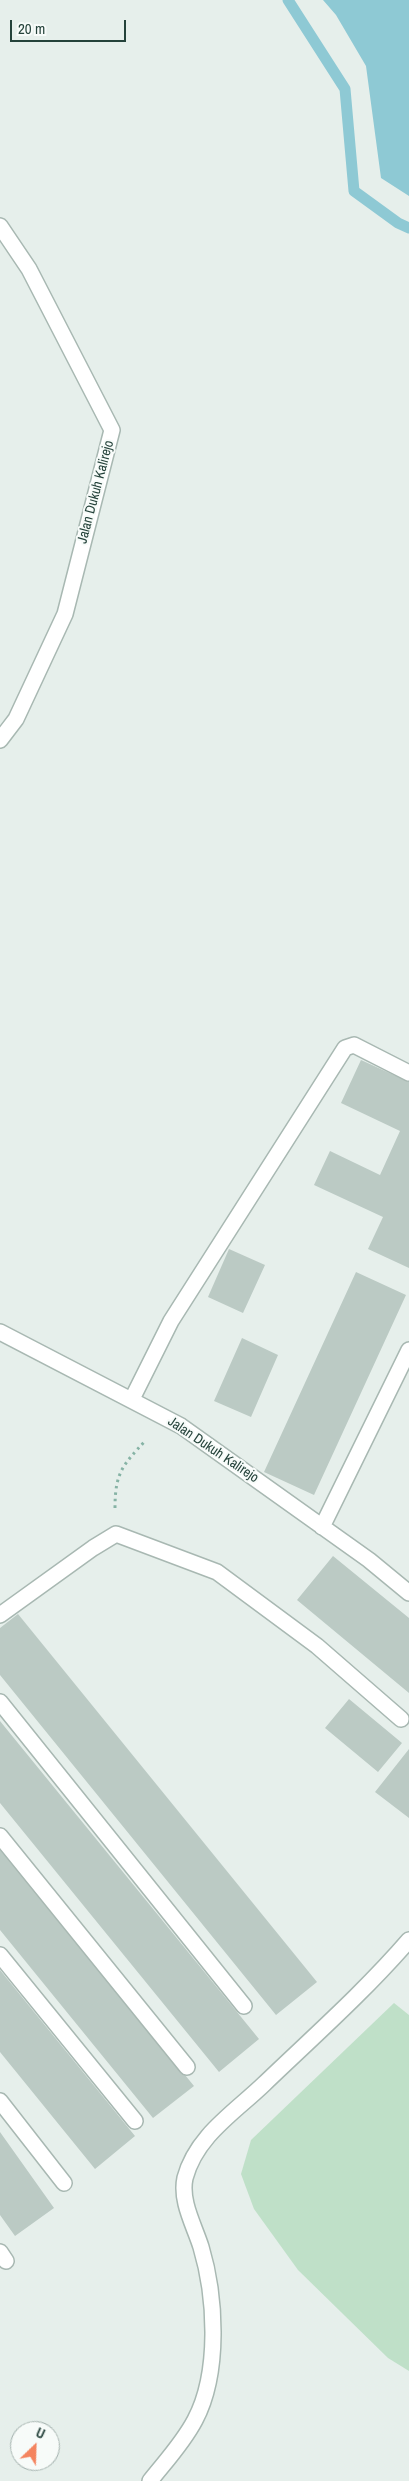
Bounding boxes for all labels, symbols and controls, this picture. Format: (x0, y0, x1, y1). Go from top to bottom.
scale bar (12, 10, 129, 42)
text: 20 m (18, 18, 45, 39)
street label: Jalan Dukuh Kalirejo (74, 439, 118, 545)
street label: Jalan Dukuh Kalirejo (164, 1413, 262, 1487)
north arrow (10, 2421, 60, 2471)
text: U (33, 2423, 48, 2443)

